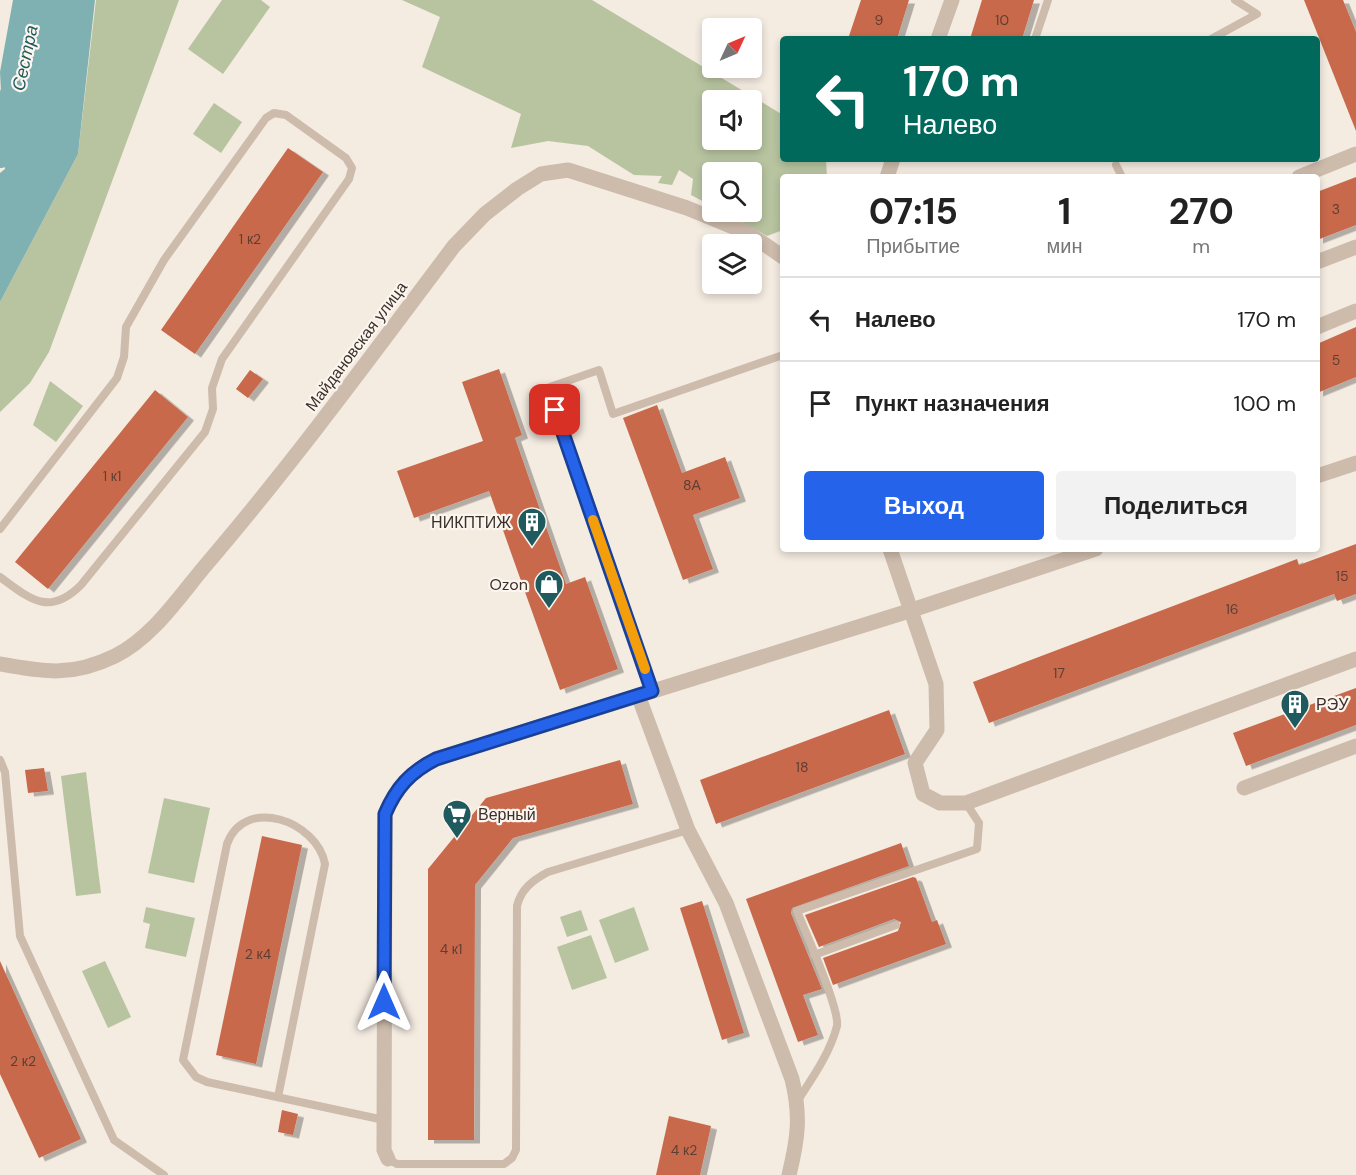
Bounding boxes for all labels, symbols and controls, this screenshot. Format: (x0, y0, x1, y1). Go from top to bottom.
house number: 9 (875, 11, 884, 29)
house number: 10 (995, 11, 1009, 29)
north arrow (702, 18, 762, 78)
map controls (702, 18, 762, 294)
water label: Сестра (6, 23, 44, 93)
text: 170 m (903, 54, 1020, 109)
icon: left (804, 60, 882, 138)
button: sound (702, 90, 762, 150)
text: Налево (903, 107, 997, 142)
button: search (702, 162, 762, 222)
text: 07:15 (869, 188, 958, 235)
text: 1 (1058, 188, 1071, 235)
text: 270 (1169, 188, 1234, 235)
house number: 3 (1332, 200, 1340, 218)
house number: 1 к2 (239, 230, 261, 248)
text: Прибытие (866, 233, 960, 259)
text: мин (1047, 233, 1082, 259)
text: m (1192, 233, 1210, 259)
button: layers (702, 234, 762, 294)
street label: Майдановская улица (301, 277, 412, 415)
icon: left (804, 303, 837, 336)
text: Налево (855, 305, 936, 334)
text: 170 m (1237, 305, 1296, 334)
house number: 5 (1332, 351, 1340, 369)
pin (529, 384, 580, 435)
icon: arrive (804, 387, 837, 420)
text: Пункт назначения (855, 389, 1050, 418)
text: 100 m (1234, 389, 1296, 418)
icon: arrive (538, 393, 571, 426)
house number: 1 к1 (103, 467, 121, 485)
button: Выход (804, 471, 1044, 540)
button: Поделиться (1056, 471, 1296, 540)
house number: 8А (683, 476, 702, 494)
building icon: НИКПТИЖ (516, 506, 548, 548)
place label: НИКПТИЖ (431, 512, 511, 533)
house number: 15 (1336, 567, 1348, 585)
shop icon: Ozon (533, 568, 565, 610)
place label: Ozon (490, 574, 528, 595)
house number: 16 (1225, 600, 1239, 618)
house number: 17 (1053, 664, 1065, 682)
building icon: РЭУ (1279, 688, 1311, 730)
place label: РЭУ (1316, 694, 1349, 715)
house number: 18 (796, 758, 808, 776)
supermarket icon: Верный (441, 798, 473, 840)
place label: Верный (478, 804, 536, 825)
house number: 4 к1 (440, 940, 462, 958)
house number: 2 к4 (245, 945, 272, 963)
position arrow (352, 970, 416, 1034)
house number: 2 к2 (10, 1052, 36, 1070)
house number: 4 к2 (671, 1141, 697, 1159)

